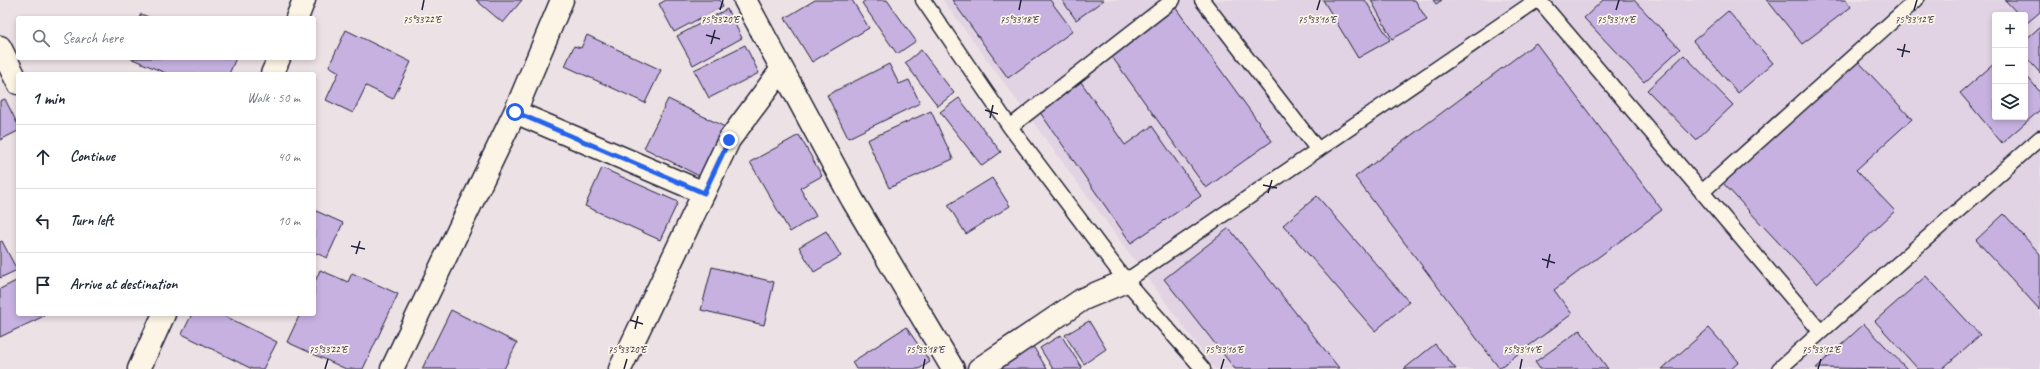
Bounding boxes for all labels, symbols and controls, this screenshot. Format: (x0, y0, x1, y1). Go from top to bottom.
map controls (1992, 12, 2028, 120)
button: + (1992, 12, 2028, 48)
text: 75°33'22"E (403, 13, 443, 26)
text: 75°33'20"E (701, 13, 741, 26)
text: 75°33'18"E (1000, 13, 1040, 26)
text: 75°33'16"E (1298, 13, 1338, 26)
text: 75°33'14"E (1597, 13, 1637, 26)
text: 75°33'12"E (1895, 13, 1935, 26)
search box (16, 16, 316, 60)
icon: search (30, 27, 52, 49)
text: Search here (62, 29, 123, 48)
button: − (1992, 48, 2028, 84)
button: layers (1992, 84, 2028, 120)
text: 1 min (32, 88, 65, 109)
text: Walk · 50 m (247, 90, 300, 106)
route start (506, 103, 524, 121)
route end (720, 131, 738, 149)
icon: ahead (32, 146, 54, 168)
text: Continue (70, 147, 115, 166)
text: 40 m (278, 149, 300, 165)
icon: left (32, 210, 54, 232)
text: Turn left (70, 211, 113, 230)
text: 10 m (278, 213, 300, 229)
icon: arrive (32, 274, 54, 296)
text: Arrive at destination (70, 275, 177, 294)
text: 75°33'22"E (309, 343, 349, 356)
text: 75°33'20"E (608, 343, 648, 356)
text: 75°33'18"E (906, 343, 946, 356)
text: 75°33'16"E (1205, 343, 1245, 356)
text: 75°33'14"E (1503, 343, 1543, 356)
text: 75°33'12"E (1802, 343, 1842, 356)

